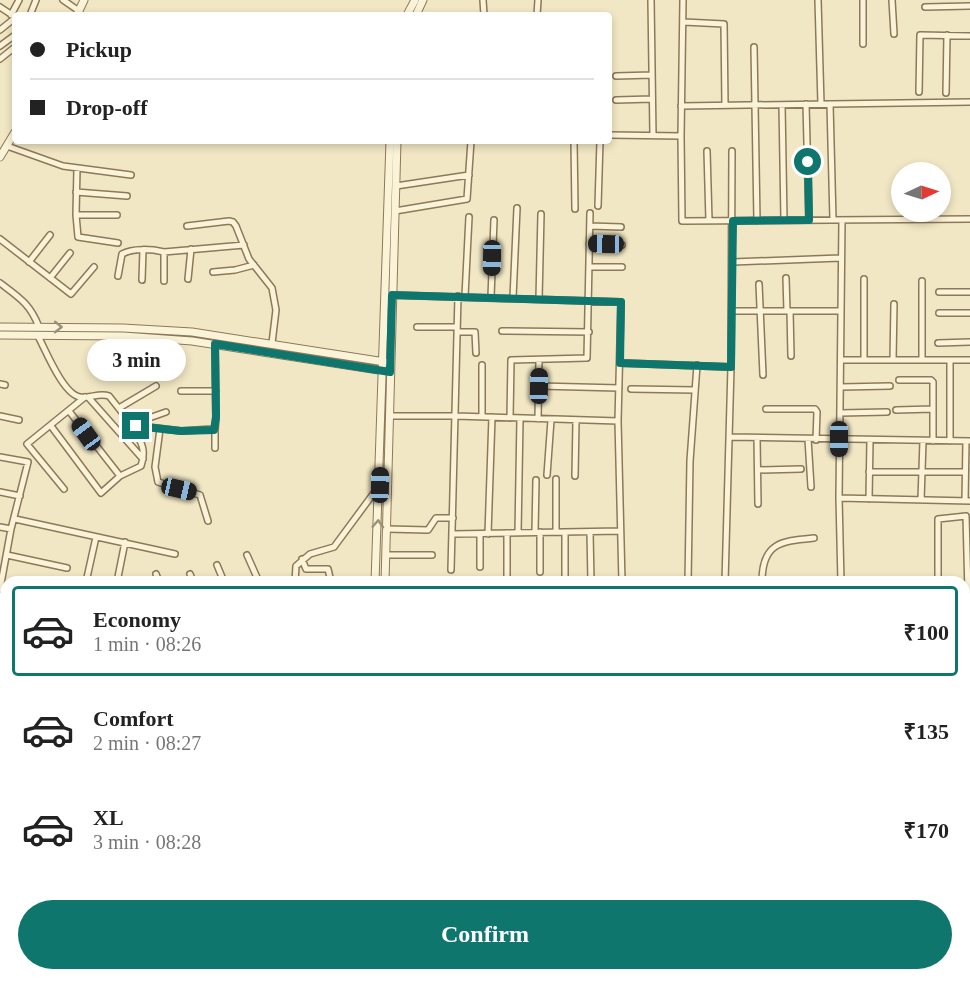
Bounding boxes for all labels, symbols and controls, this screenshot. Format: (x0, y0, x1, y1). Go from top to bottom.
text: Pickup (66, 37, 132, 62)
text: Drop-off (66, 95, 147, 120)
route start (794, 148, 821, 175)
north arrow (891, 162, 951, 222)
map controls (891, 162, 951, 222)
car (588, 235, 624, 253)
car (483, 240, 501, 276)
one-way arrow (54, 321, 63, 333)
callout: 3 min (86, 339, 186, 381)
text: 3 min (112, 349, 161, 371)
car (530, 368, 548, 404)
route end (122, 412, 149, 439)
car (68, 414, 104, 454)
car (830, 421, 848, 457)
car (371, 467, 389, 503)
car (159, 476, 199, 502)
one-way arrow (371, 519, 384, 528)
icon: car (21, 604, 75, 658)
text: Economy (93, 607, 181, 632)
text: ₹100 (903, 620, 949, 645)
text: 1 min · 08:26 (93, 633, 201, 655)
icon: car (21, 703, 75, 757)
text: Comfort (93, 706, 174, 731)
text: ₹135 (903, 719, 949, 744)
text: 2 min · 08:27 (93, 732, 201, 754)
icon: car (21, 802, 75, 856)
text: XL (93, 805, 124, 830)
text: ₹170 (903, 818, 949, 843)
text: 3 min · 08:28 (93, 831, 201, 853)
button: Confirm (18, 900, 952, 969)

